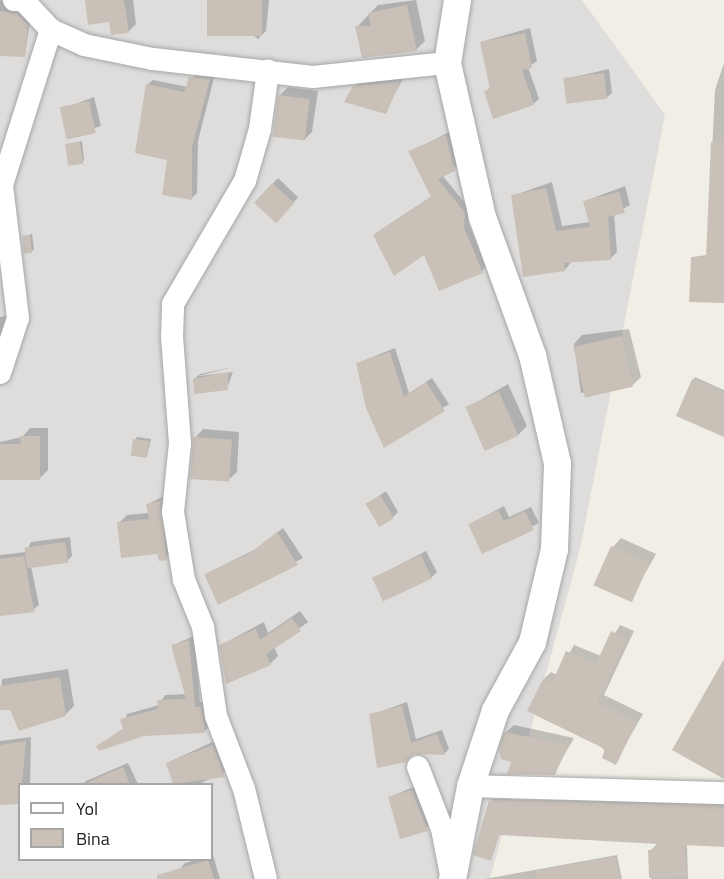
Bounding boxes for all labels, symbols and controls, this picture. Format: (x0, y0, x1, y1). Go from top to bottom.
legend (18, 783, 213, 861)
text: Yol (76, 795, 98, 822)
text: Bina (76, 825, 110, 852)

